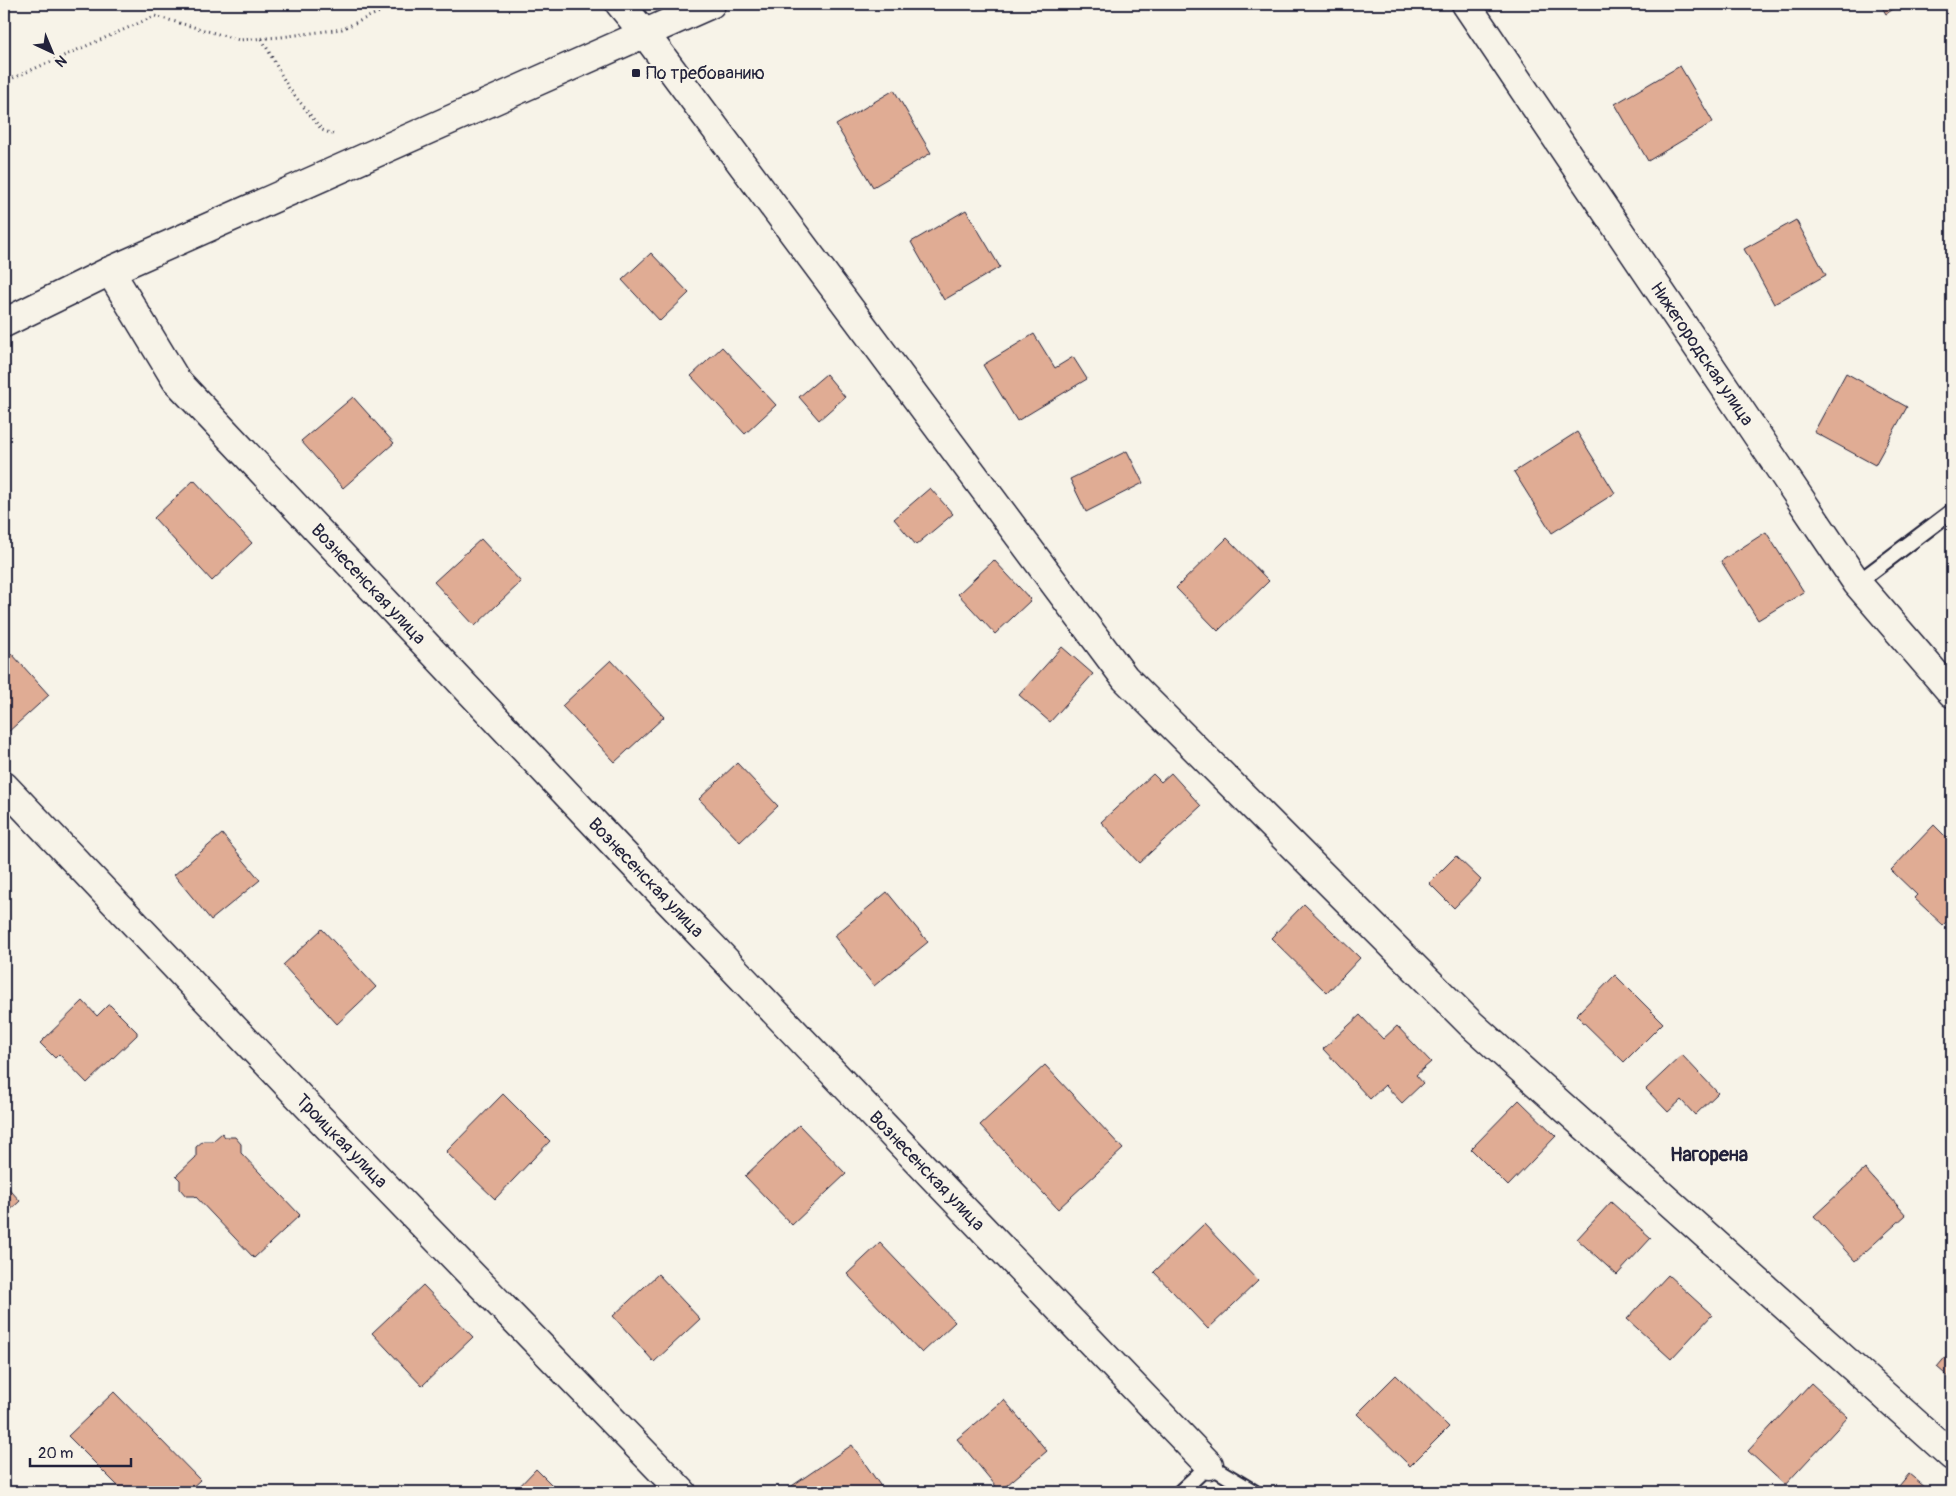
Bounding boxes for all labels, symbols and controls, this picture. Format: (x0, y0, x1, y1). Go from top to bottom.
north arrow (28, 28, 78, 78)
text: N (51, 52, 70, 70)
place label: По требованию (646, 62, 765, 85)
marker: По требованию (630, 67, 642, 79)
street label: Нижегородская улица (1645, 277, 1759, 430)
street label: Вознесенская улица (306, 519, 431, 649)
street label: Вознесенская улица (584, 813, 709, 942)
street label: Троицкая улица (291, 1089, 393, 1193)
street label: Вознесенская улица (864, 1106, 990, 1236)
district label: Нагорена (1670, 1142, 1748, 1167)
scale bar (30, 1436, 131, 1468)
text: 20 m (38, 1444, 73, 1463)

